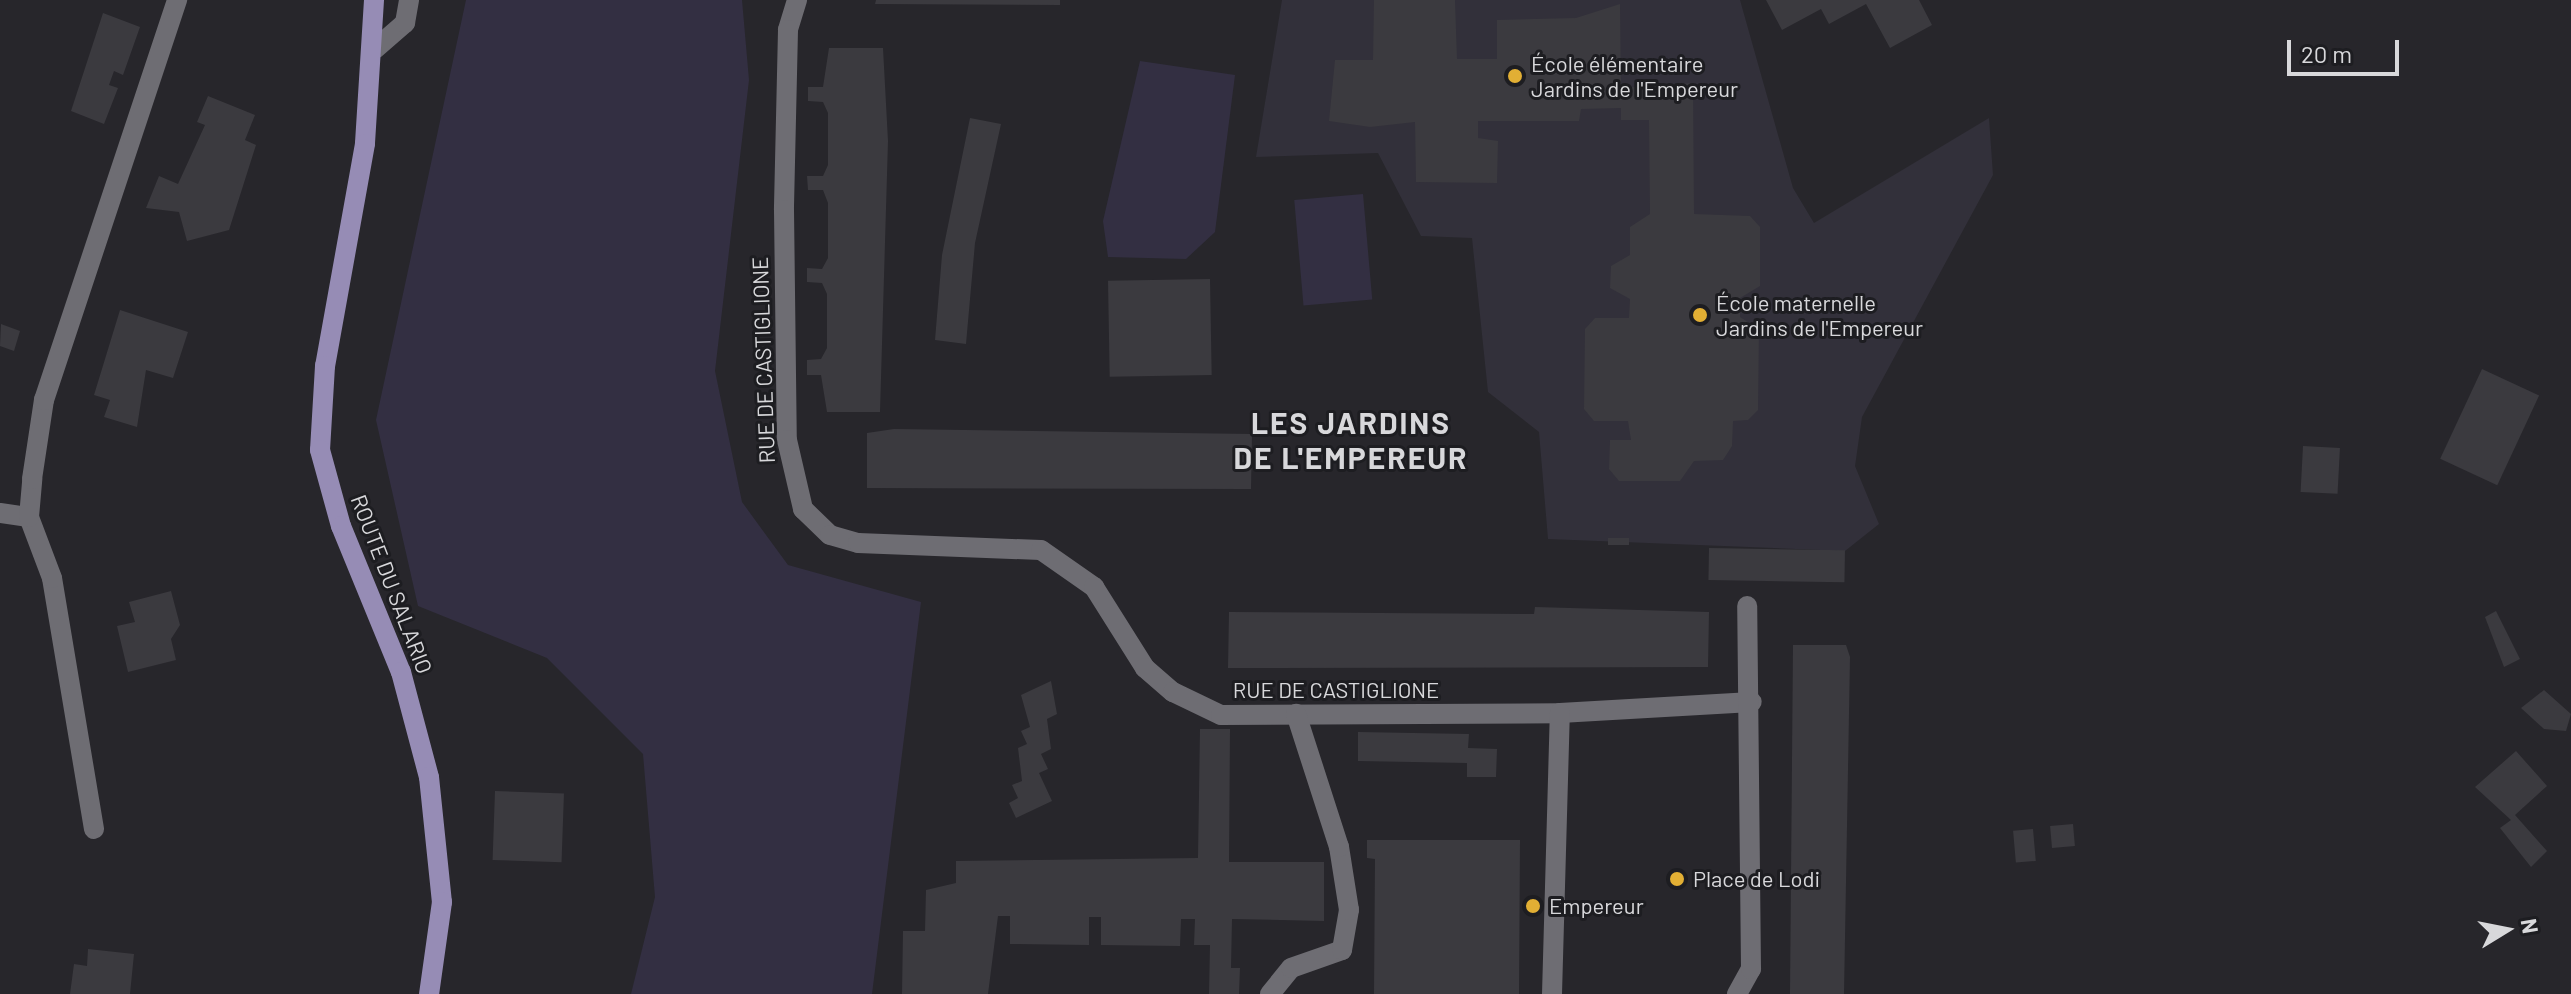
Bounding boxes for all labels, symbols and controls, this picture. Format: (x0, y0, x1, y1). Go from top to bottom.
scale bar (2291, 24, 2403, 74)
text: 20 m (2301, 39, 2352, 68)
place label: École élémentaire Jardins de l'Empereur (1531, 50, 1738, 102)
marker: École élémentaire Jardins de l'Empereur (1506, 67, 1524, 85)
street label: RUE DE CASTIGLIONE (746, 256, 780, 464)
place label: École maternelle Jardins de l'Empereur (1716, 289, 1923, 340)
marker: École maternelle Jardins de l'Empereur (1691, 306, 1709, 324)
district label: LES JARDINS DE L'EMPEREUR (1234, 404, 1468, 474)
street label: ROUTE DU SALARIO (346, 491, 438, 677)
street label: RUE DE CASTIGLIONE (1233, 677, 1439, 703)
place label: Place de Lodi (1693, 866, 1820, 892)
marker: Place de Lodi (1668, 870, 1686, 888)
north arrow (2467, 890, 2547, 970)
place label: Empereur (1549, 893, 1644, 919)
marker: Empereur (1524, 897, 1542, 915)
text: N (2517, 916, 2545, 935)

